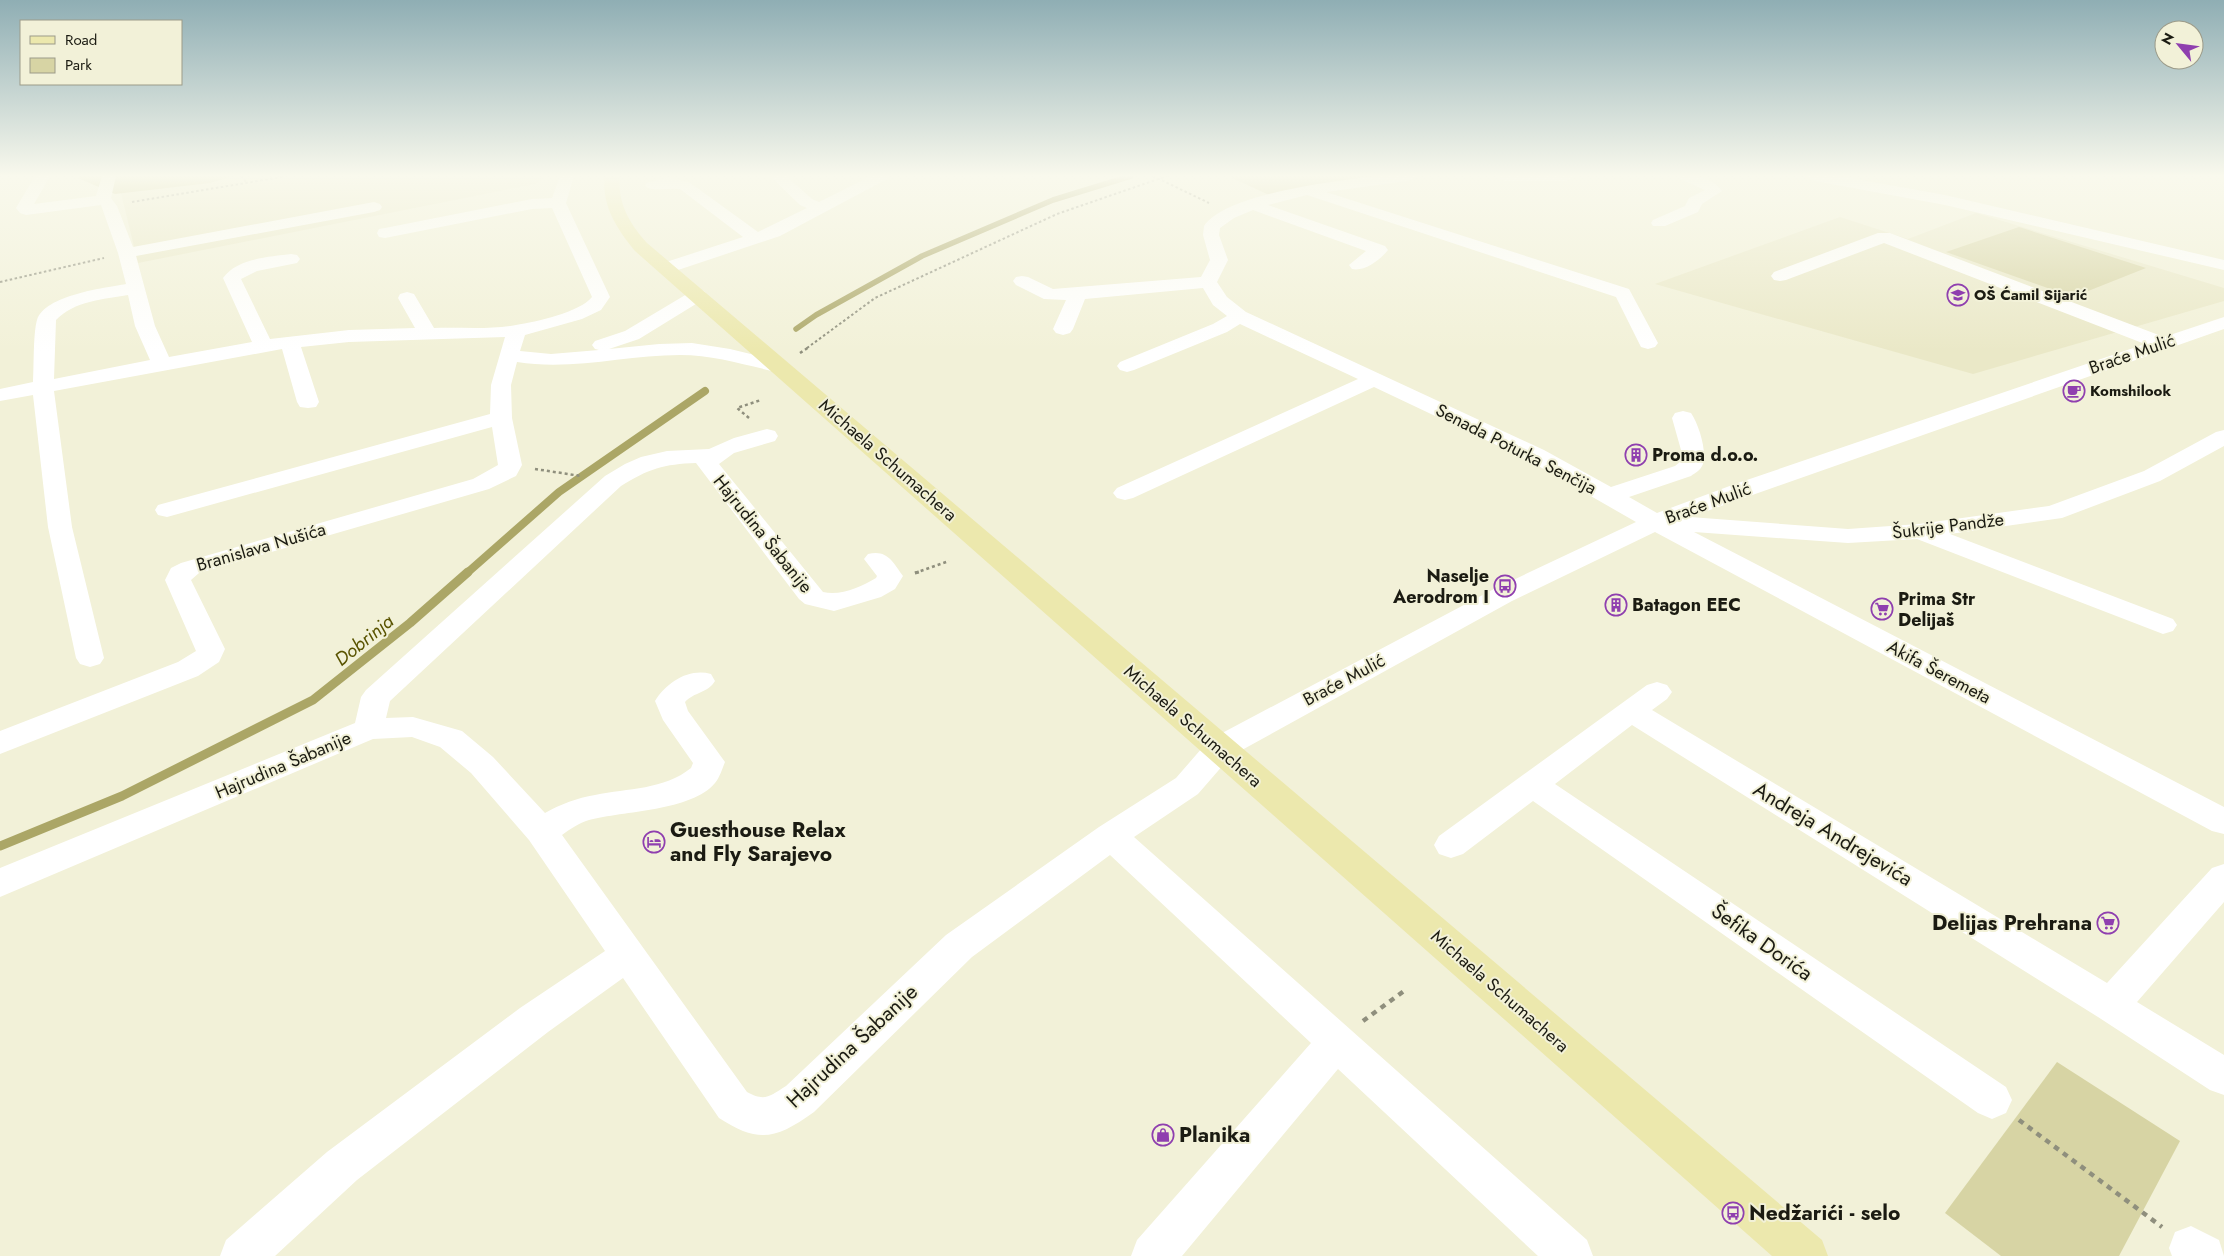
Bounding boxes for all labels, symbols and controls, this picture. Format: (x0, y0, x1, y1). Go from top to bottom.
legend (20, 20, 182, 85)
north arrow (2154, 20, 2204, 70)
text: Road (65, 29, 97, 51)
text: N (2156, 29, 2179, 48)
text: Park (65, 54, 92, 76)
school or university icon: OŠ Ćamil Sijarić (1946, 283, 1970, 307)
place label: OŠ Ćamil Sijarić (1974, 284, 2087, 306)
street label: Braće Mulić (2085, 327, 2179, 381)
cafe icon: Komshilook (2062, 379, 2086, 403)
place label: Komshilook (2090, 380, 2171, 402)
street label: Michaela Schumachera (813, 393, 963, 527)
street label: Senada Poturka Senčija (1431, 397, 1601, 501)
place label: Proma d.o.o. (1652, 442, 1758, 468)
building icon: Proma d.o.o. (1624, 443, 1648, 467)
street label: Hajrudina Šabanije (707, 469, 819, 599)
street label: Braće Mulić (1661, 475, 1755, 531)
street label: Šukrije Pandže (1891, 506, 2005, 546)
street label: Branislava Nušića (193, 516, 329, 578)
place label: Naselje Aerodrom I (1392, 563, 1489, 610)
bus stop icon: Naselje Aerodrom I (1493, 574, 1517, 598)
place label: Prima Str Delijaš (1898, 586, 1976, 633)
place label: Batagon EEC (1632, 592, 1741, 618)
building icon: Batagon EEC (1604, 593, 1628, 617)
supermarket icon: Prima Str Delijaš (1870, 597, 1894, 621)
water label: Dobrinja (329, 607, 400, 672)
street label: Akifa Šeremeta (1882, 634, 1996, 710)
street label: Braće Mulić (1298, 647, 1390, 713)
street label: Michaela Schumachera (1118, 659, 1268, 793)
street label: Hajrudina Šabanije (211, 725, 355, 805)
street label: Andreja Andrejevića (1748, 774, 1918, 894)
place label: Guesthouse Relax and Fly Sarajevo (670, 815, 846, 869)
hotel icon: Guesthouse Relax and Fly Sarajevo (642, 830, 666, 854)
street label: Šefika Dorića (1705, 896, 1819, 988)
place label: Delijas Prehrana (1932, 908, 2092, 938)
supermarket icon: Delijas Prehrana (2096, 911, 2120, 935)
street label: Michaela Schumachera (1425, 924, 1575, 1058)
street label: Hajrudina Šabanije (780, 977, 924, 1115)
place label: Planika (1179, 1120, 1250, 1150)
shop icon: Planika (1151, 1123, 1175, 1147)
place label: Nedžarići - selo (1749, 1198, 1900, 1228)
bus stop icon: Nedžarići - selo (1721, 1201, 1745, 1225)

